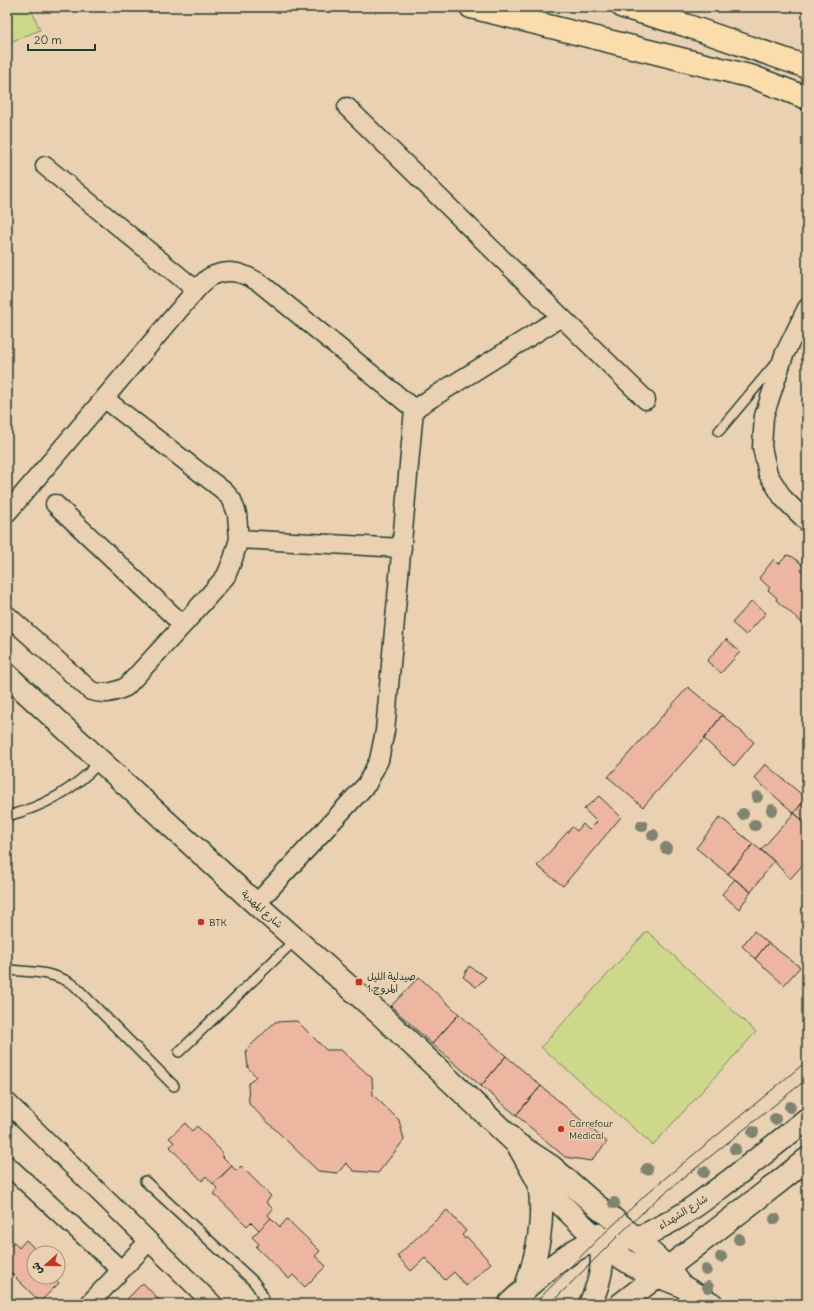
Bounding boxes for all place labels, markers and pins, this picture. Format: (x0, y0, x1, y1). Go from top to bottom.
place label: BTK (209, 916, 227, 929)
marker: BTK (196, 917, 206, 927)
place label: صيدلية الليل المروج 1 (367, 970, 416, 996)
marker: صيدلية الليل المروج 1 (354, 977, 364, 987)
place label: Carrefour Médical (569, 1117, 613, 1142)
marker: Carrefour Médical (556, 1124, 566, 1134)

